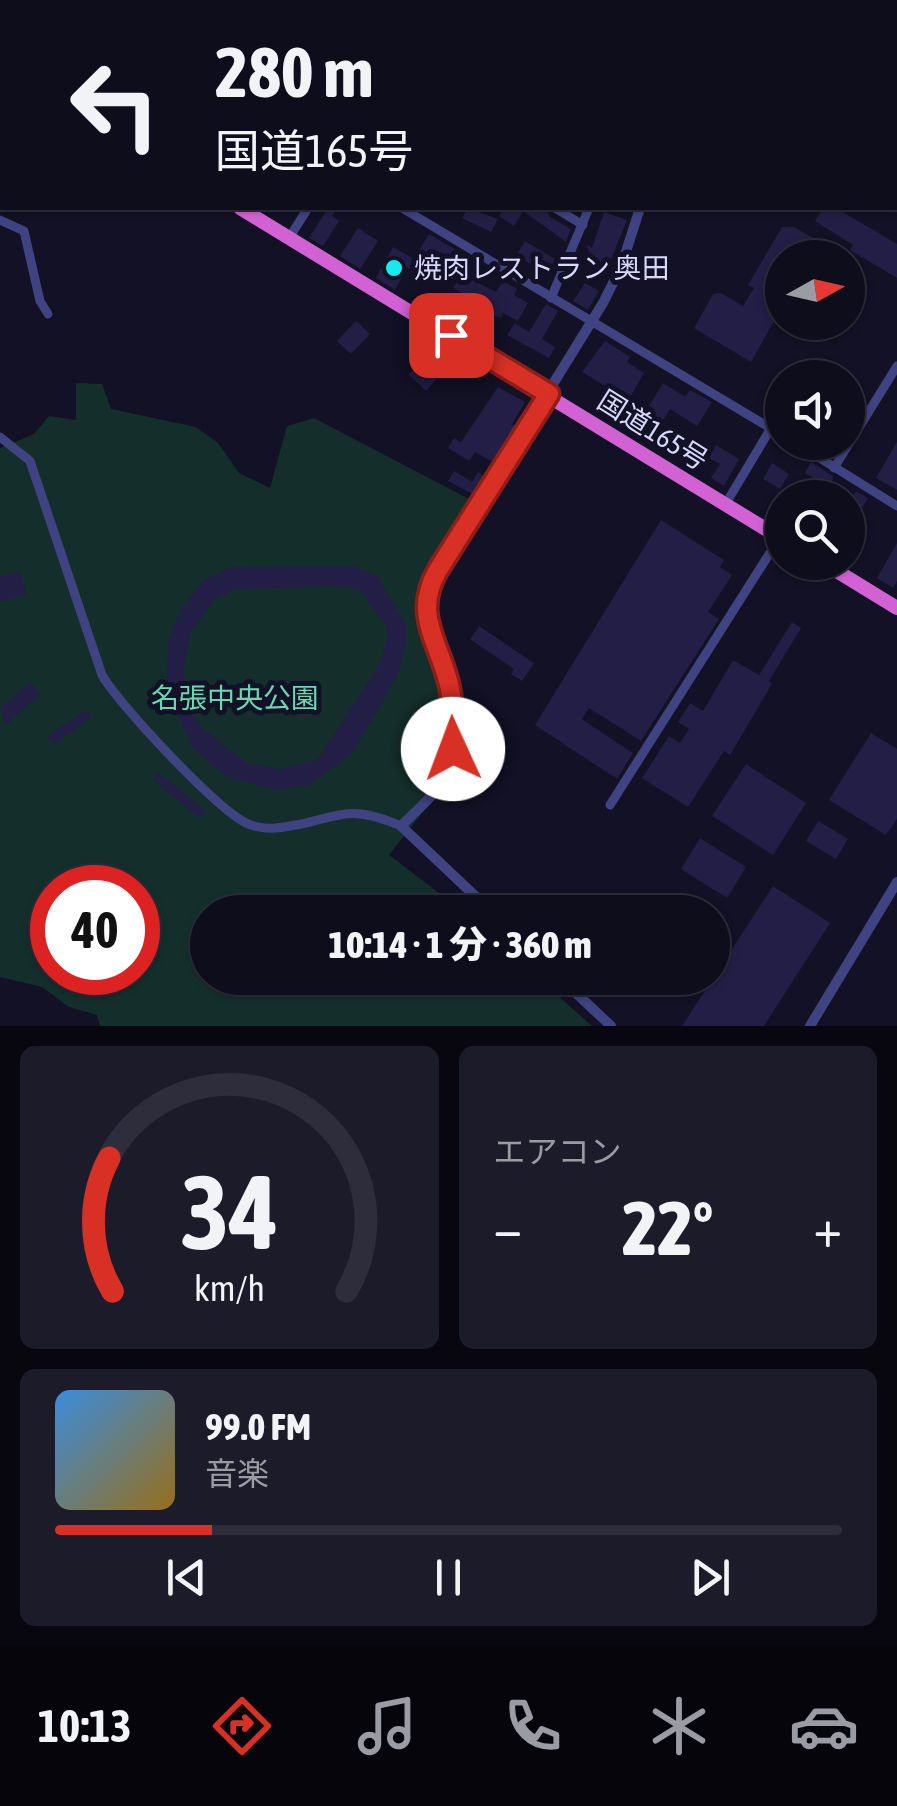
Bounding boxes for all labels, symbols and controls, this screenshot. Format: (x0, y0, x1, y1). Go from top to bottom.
text: 280 m (215, 32, 374, 112)
icon: left (50, 40, 180, 170)
text: 国道165号 (215, 125, 413, 177)
north arrow (765, 240, 865, 340)
map controls (765, 240, 865, 580)
place label: 焼肉レストラン 奥田 (414, 252, 670, 284)
marker: 焼肉レストラン 奥田 (383, 257, 405, 279)
pin (409, 293, 494, 378)
icon: arrive (424, 308, 479, 363)
button: sound (765, 360, 865, 460)
street label: 国道165号 (592, 384, 714, 476)
button: search (765, 480, 865, 580)
park label: 名張中央公園 (151, 682, 319, 714)
position arrow (401, 697, 505, 801)
speed limit sign: 40 (30, 865, 160, 995)
text: 10:14 · 1 分 · 360 m (328, 923, 592, 966)
text: エアコン (494, 1133, 622, 1170)
text: 34 (180, 1152, 278, 1271)
text: 22° (622, 1185, 713, 1271)
text: − (494, 1196, 522, 1259)
text: + (813, 1196, 842, 1259)
text: km/h (194, 1268, 265, 1309)
text: 99.0 FM (205, 1405, 311, 1448)
text: 音楽 (205, 1455, 269, 1492)
icon: previous (159, 1550, 214, 1605)
icon: pause (421, 1550, 476, 1605)
icon: next (683, 1550, 738, 1605)
icon: directions (207, 1691, 277, 1761)
icon: music (352, 1691, 422, 1761)
icon: phone (498, 1691, 568, 1761)
icon: climate (644, 1691, 714, 1761)
icon: car (789, 1691, 859, 1761)
text: 10:13 (38, 1700, 131, 1752)

